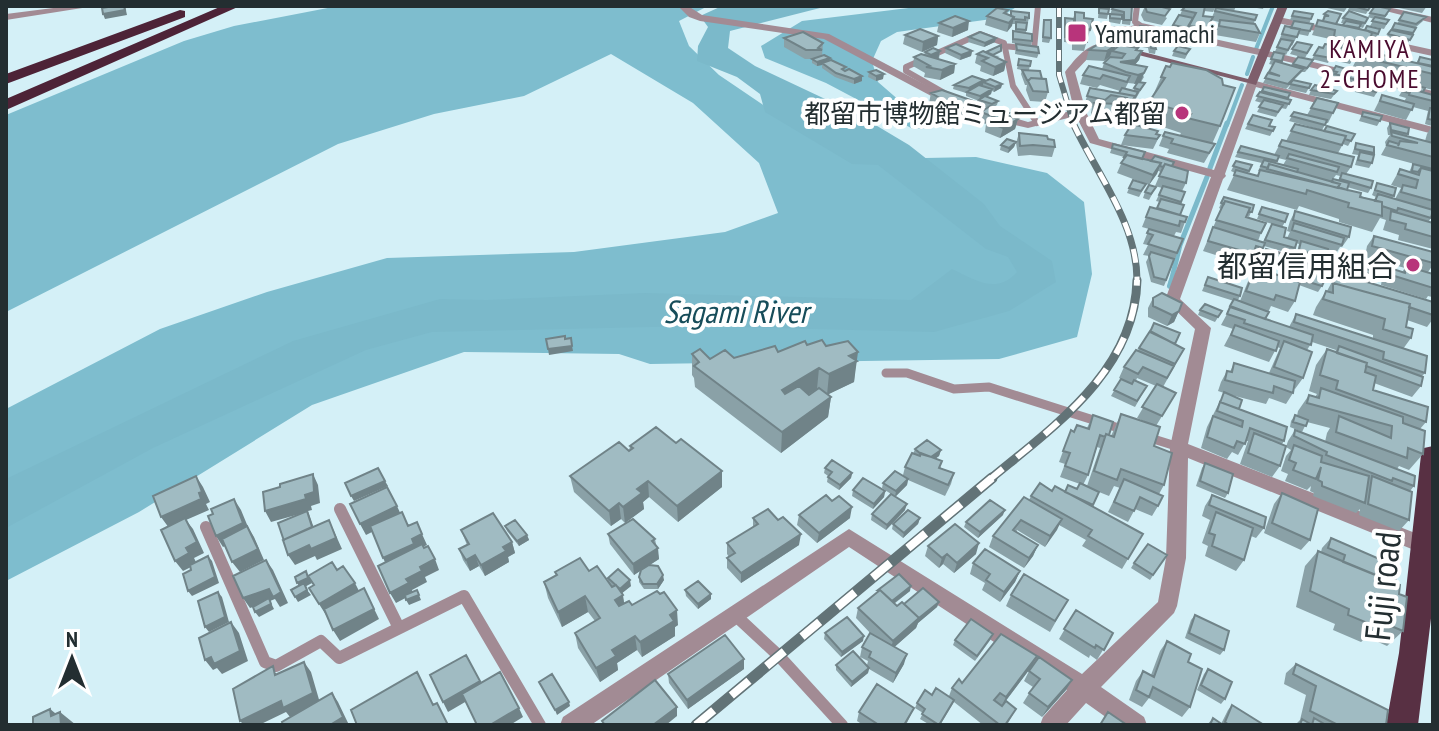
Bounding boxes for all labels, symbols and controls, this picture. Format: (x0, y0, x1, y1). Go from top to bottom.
place label: Yamuramachi (1095, 17, 1215, 50)
marker: Yamuramachi (1066, 22, 1088, 44)
district label: KAMIYA 2-CHOME (1319, 32, 1421, 95)
place label: 都留市博物館ミュージアム都留 (804, 97, 1166, 130)
marker: 都留市博物館ミュージアム都留 (1173, 104, 1191, 122)
place label: 都留信用組合 (1217, 246, 1397, 285)
marker: 都留信用組合 (1404, 256, 1422, 274)
water label: Sagami River (664, 290, 812, 332)
street label: Fuji road (1353, 529, 1411, 643)
north arrow (32, 619, 112, 699)
text: N (66, 625, 78, 653)

